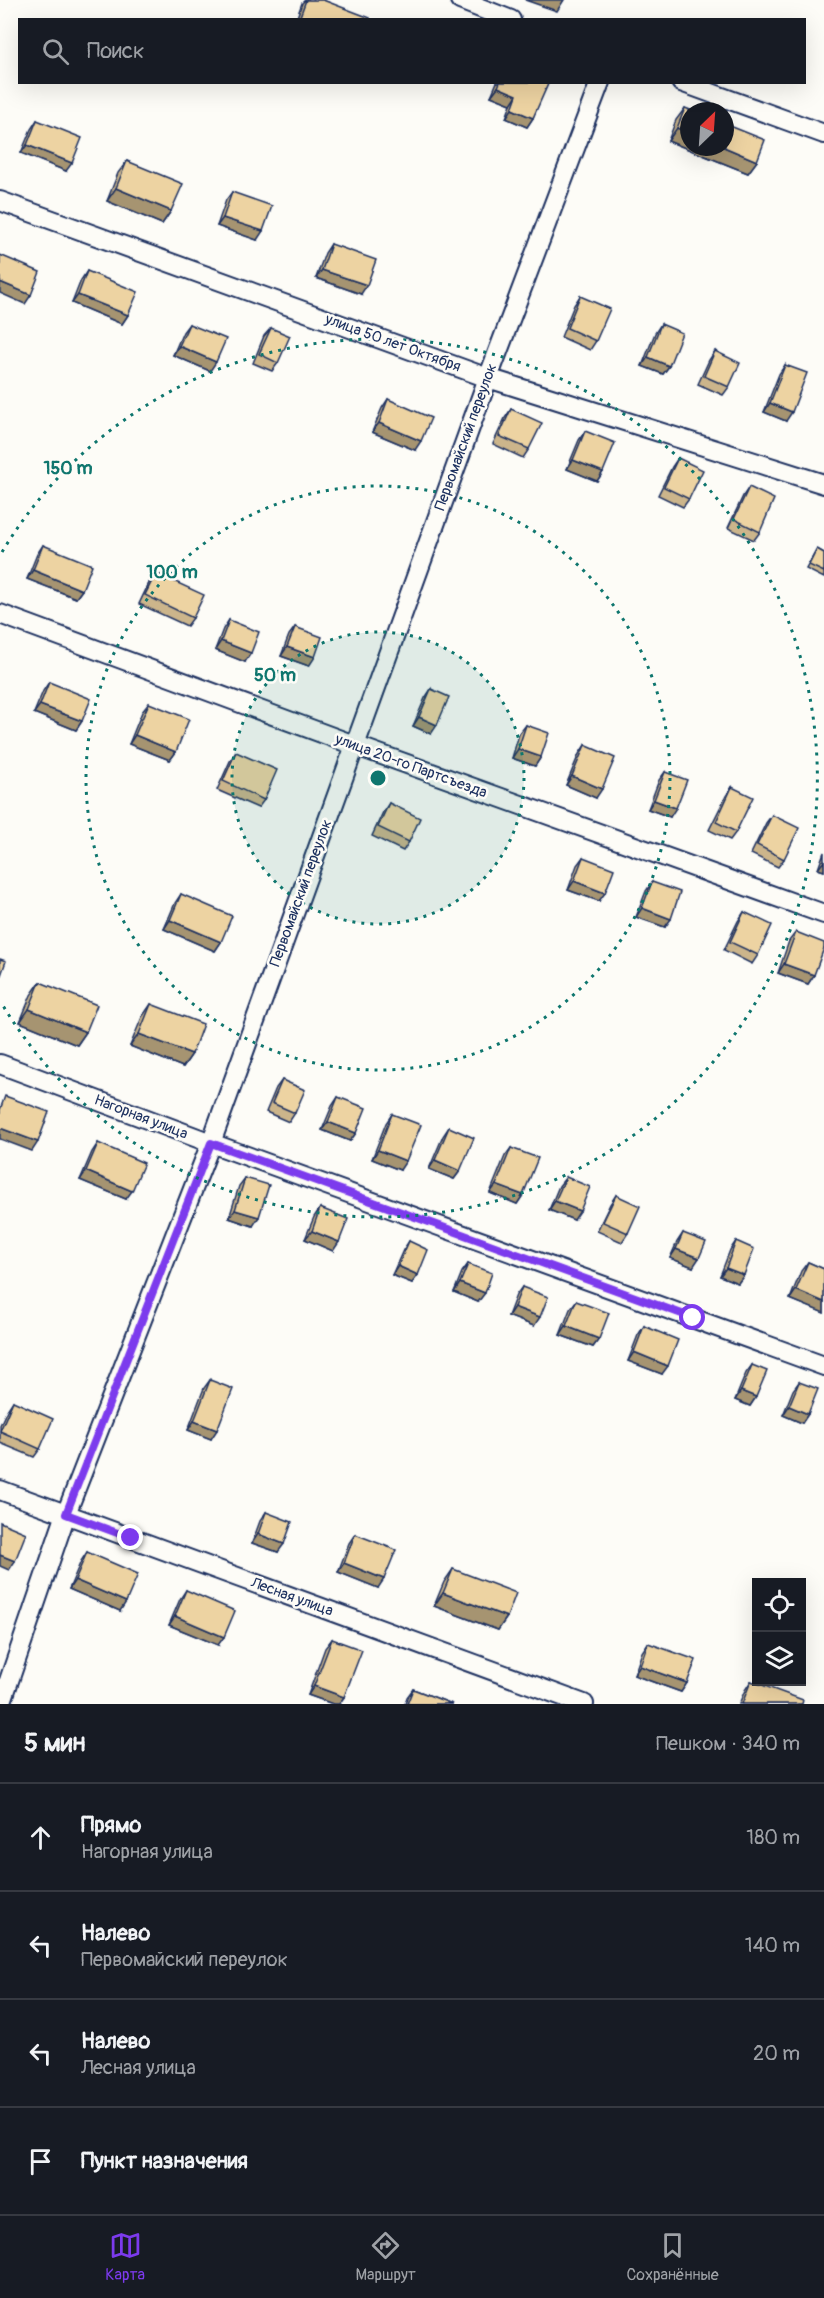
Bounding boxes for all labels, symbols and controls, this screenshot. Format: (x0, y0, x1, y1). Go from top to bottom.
search box (18, 18, 806, 84)
icon: search (39, 35, 72, 68)
text: Поиск (87, 37, 144, 65)
north arrow (680, 102, 734, 156)
street label: улица 50 лет Октября (322, 309, 463, 376)
street label: Первомайский переулок (431, 361, 502, 513)
text: 150 m (44, 457, 93, 480)
text: 100 m (146, 561, 198, 584)
text: 50 m (254, 664, 296, 687)
street label: улица 20-го Партсъезда (332, 729, 490, 802)
centre of rings (368, 768, 388, 788)
street label: Первомайский переулок (266, 817, 337, 969)
street label: Нагорная улица (91, 1090, 191, 1144)
route start (679, 1304, 705, 1330)
route end (117, 1524, 143, 1550)
street label: Лесная улица (247, 1573, 336, 1621)
map controls (752, 1578, 806, 1686)
button: locate (752, 1578, 806, 1632)
button: layers (752, 1632, 806, 1686)
text: 5 мин (24, 1727, 85, 1759)
text: Пешком · 340 m (656, 1731, 800, 1756)
text: Прямо (81, 1811, 141, 1839)
icon: ahead (24, 1821, 57, 1854)
text: 180 m (746, 1825, 800, 1850)
text: Нагорная улица (81, 1839, 213, 1864)
text: Налево (81, 1919, 150, 1947)
icon: left (24, 1929, 57, 1962)
text: 140 m (745, 1933, 800, 1958)
text: Первомайский переулок (81, 1947, 288, 1972)
text: Налево (81, 2027, 150, 2055)
icon: left (24, 2037, 57, 2070)
text: 20 m (753, 2041, 800, 2066)
text: Лесная улица (81, 2055, 196, 2080)
icon: arrive (24, 2145, 57, 2178)
text: Пункт назначения (81, 2147, 248, 2175)
tab: Карта (105, 2229, 145, 2285)
tab: Маршрут (356, 2229, 416, 2285)
tab: Сохранённые (626, 2229, 719, 2285)

